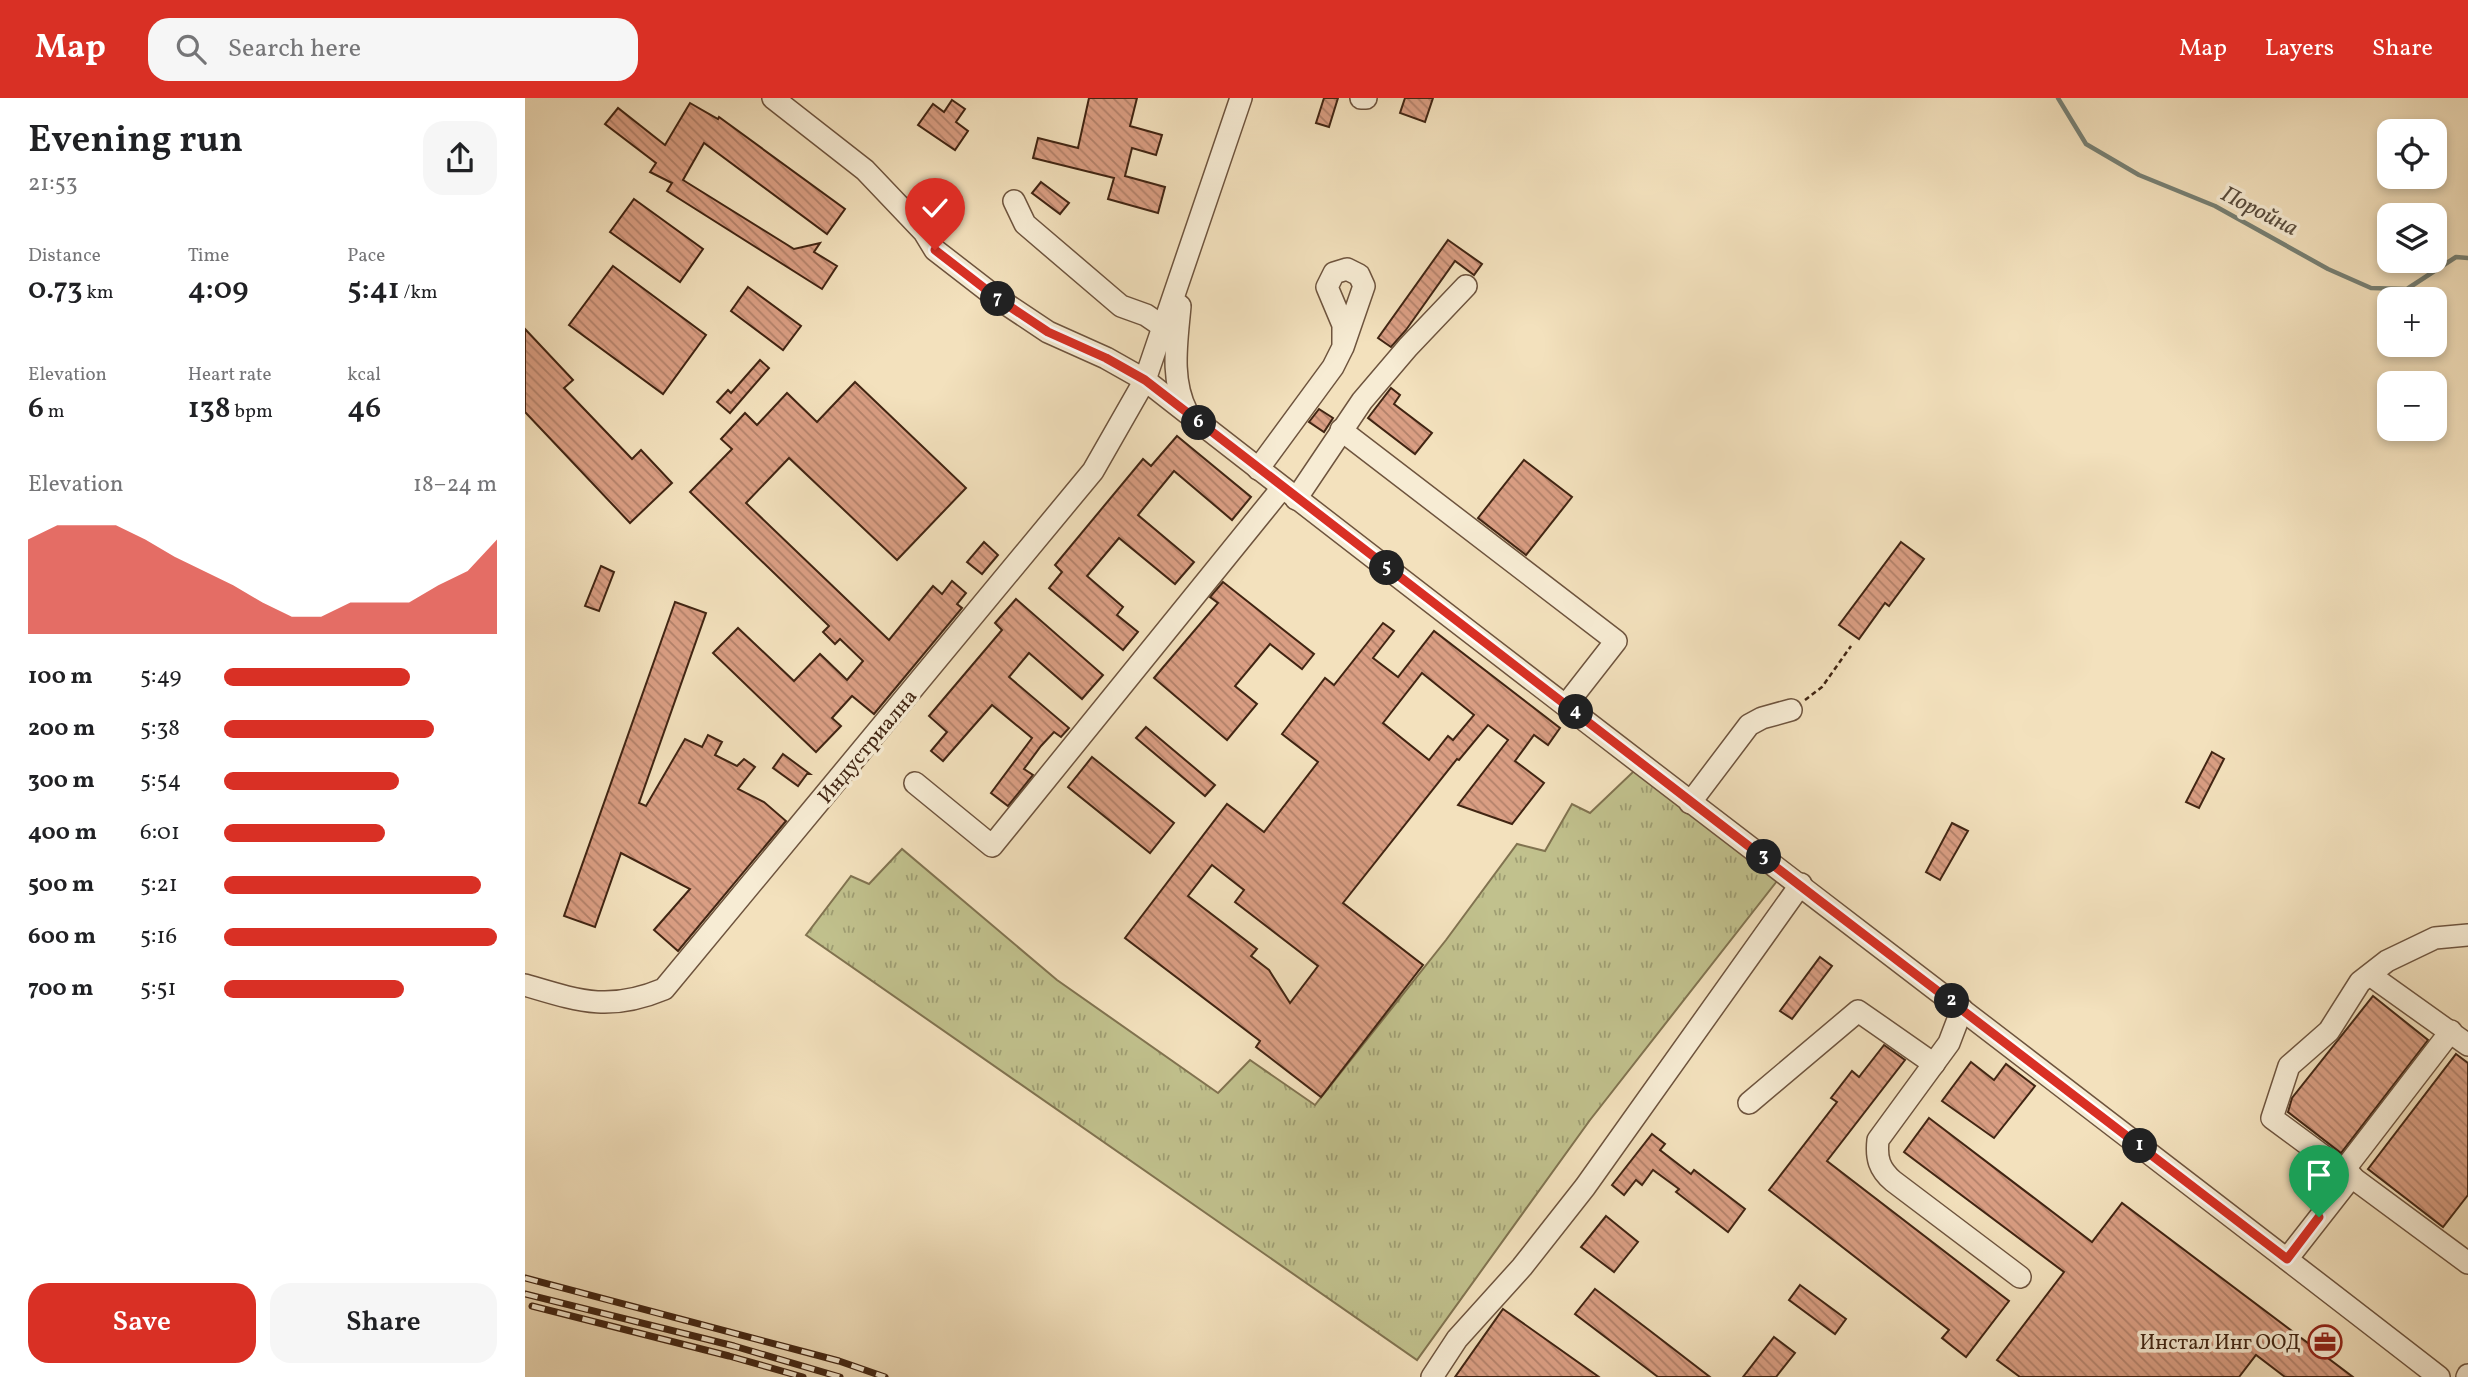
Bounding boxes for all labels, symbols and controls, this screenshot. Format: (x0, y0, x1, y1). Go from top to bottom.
search box (148, 18, 638, 81)
text: Map (35, 26, 106, 72)
icon: search (172, 30, 210, 68)
text: Search here (228, 31, 361, 67)
text: Map (2179, 32, 2227, 66)
text: Layers (2265, 32, 2334, 66)
text: Share (2372, 32, 2433, 66)
text: Evening run (28, 115, 243, 168)
map controls (2377, 119, 2447, 441)
button: locate (2377, 119, 2447, 189)
button: share (423, 121, 497, 195)
text: 21:53 (28, 168, 78, 200)
pin (905, 178, 965, 250)
water label: Поройна (2215, 179, 2303, 245)
icon: check (916, 189, 954, 227)
button: layers (2377, 203, 2447, 273)
text: Distance (28, 243, 101, 269)
text: Time (188, 243, 229, 269)
text: Pace (347, 243, 385, 269)
text: 0.73 (28, 269, 83, 311)
text: 4:09 (188, 269, 248, 311)
text: 5:41 (347, 269, 400, 311)
text: km (83, 280, 114, 306)
text: /km (400, 280, 438, 306)
pin: 7 (981, 282, 1015, 316)
text: 7 (993, 285, 1002, 311)
button: + (2377, 287, 2447, 357)
text: Elevation (28, 362, 107, 388)
text: Heart rate (188, 362, 272, 388)
text: kcal (347, 362, 381, 388)
button: − (2377, 371, 2447, 441)
text: 6 (28, 388, 44, 430)
text: 138 (188, 388, 231, 430)
text: 46 (347, 388, 381, 430)
text: m (44, 399, 65, 425)
text: bpm (231, 399, 273, 425)
pin: 6 (1181, 406, 1217, 440)
text: 6 (1193, 409, 1204, 435)
text: Elevation (28, 469, 124, 501)
text: 18–24 m (413, 469, 497, 501)
pin: 5 (1369, 550, 1405, 586)
text: 5 (1382, 554, 1391, 580)
text: 100 m (28, 661, 93, 693)
text: 5:49 (140, 661, 181, 693)
street label: Индустриална (812, 683, 925, 810)
pin: 4 (1559, 694, 1593, 730)
text: 4 (1570, 698, 1581, 724)
text: 200 m (28, 713, 95, 745)
text: 5:38 (140, 713, 180, 745)
text: 300 m (28, 765, 95, 797)
text: 5:54 (140, 765, 181, 797)
text: 400 m (28, 817, 97, 849)
text: 6:01 (140, 817, 180, 849)
pin: 3 (1747, 840, 1781, 874)
text: 3 (1759, 843, 1768, 869)
text: 500 m (28, 869, 94, 901)
text: 5:21 (140, 869, 178, 901)
text: 600 m (28, 921, 96, 953)
text: 5:16 (140, 921, 177, 953)
text: 700 m (28, 973, 94, 1005)
text: 5:51 (140, 973, 176, 1005)
pin: 2 (1935, 984, 1969, 1018)
text: 2 (1947, 987, 1956, 1013)
pin: 1 (2123, 1128, 2157, 1164)
text: 1 (2136, 1132, 2143, 1158)
pin (2289, 1145, 2349, 1217)
icon: arrive (2300, 1156, 2338, 1194)
button: Save (28, 1283, 256, 1363)
button: Share (270, 1283, 497, 1363)
office icon: Инстал Инг ООД (2306, 1323, 2344, 1361)
place label: Инстал Инг ООД (2140, 1329, 2301, 1358)

